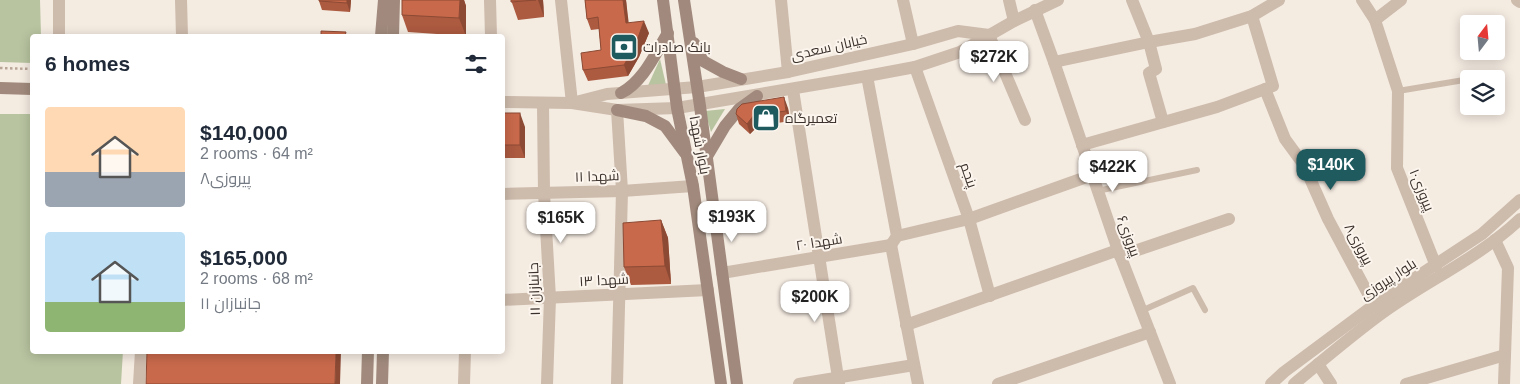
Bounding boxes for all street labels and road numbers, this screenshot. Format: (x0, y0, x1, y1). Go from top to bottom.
street label: خیابان سعدی (789, 30, 869, 64)
street label: بلوار شهدا (686, 114, 714, 176)
street label: پنجم (955, 160, 981, 191)
street label: شهدا ۱۱ (574, 167, 620, 185)
street label: پیروزی۱۰ (1405, 167, 1438, 214)
street label: پیروزی۶ (1112, 213, 1144, 260)
street label: پیروزی۸ (1340, 221, 1377, 269)
street label: شهدا ۲۰ (795, 230, 843, 254)
street label: بلوار پیروزی (1357, 255, 1420, 305)
street label: جانبازان ۱۱ (525, 262, 543, 316)
street label: شهدا ۱۳ (579, 271, 629, 289)

